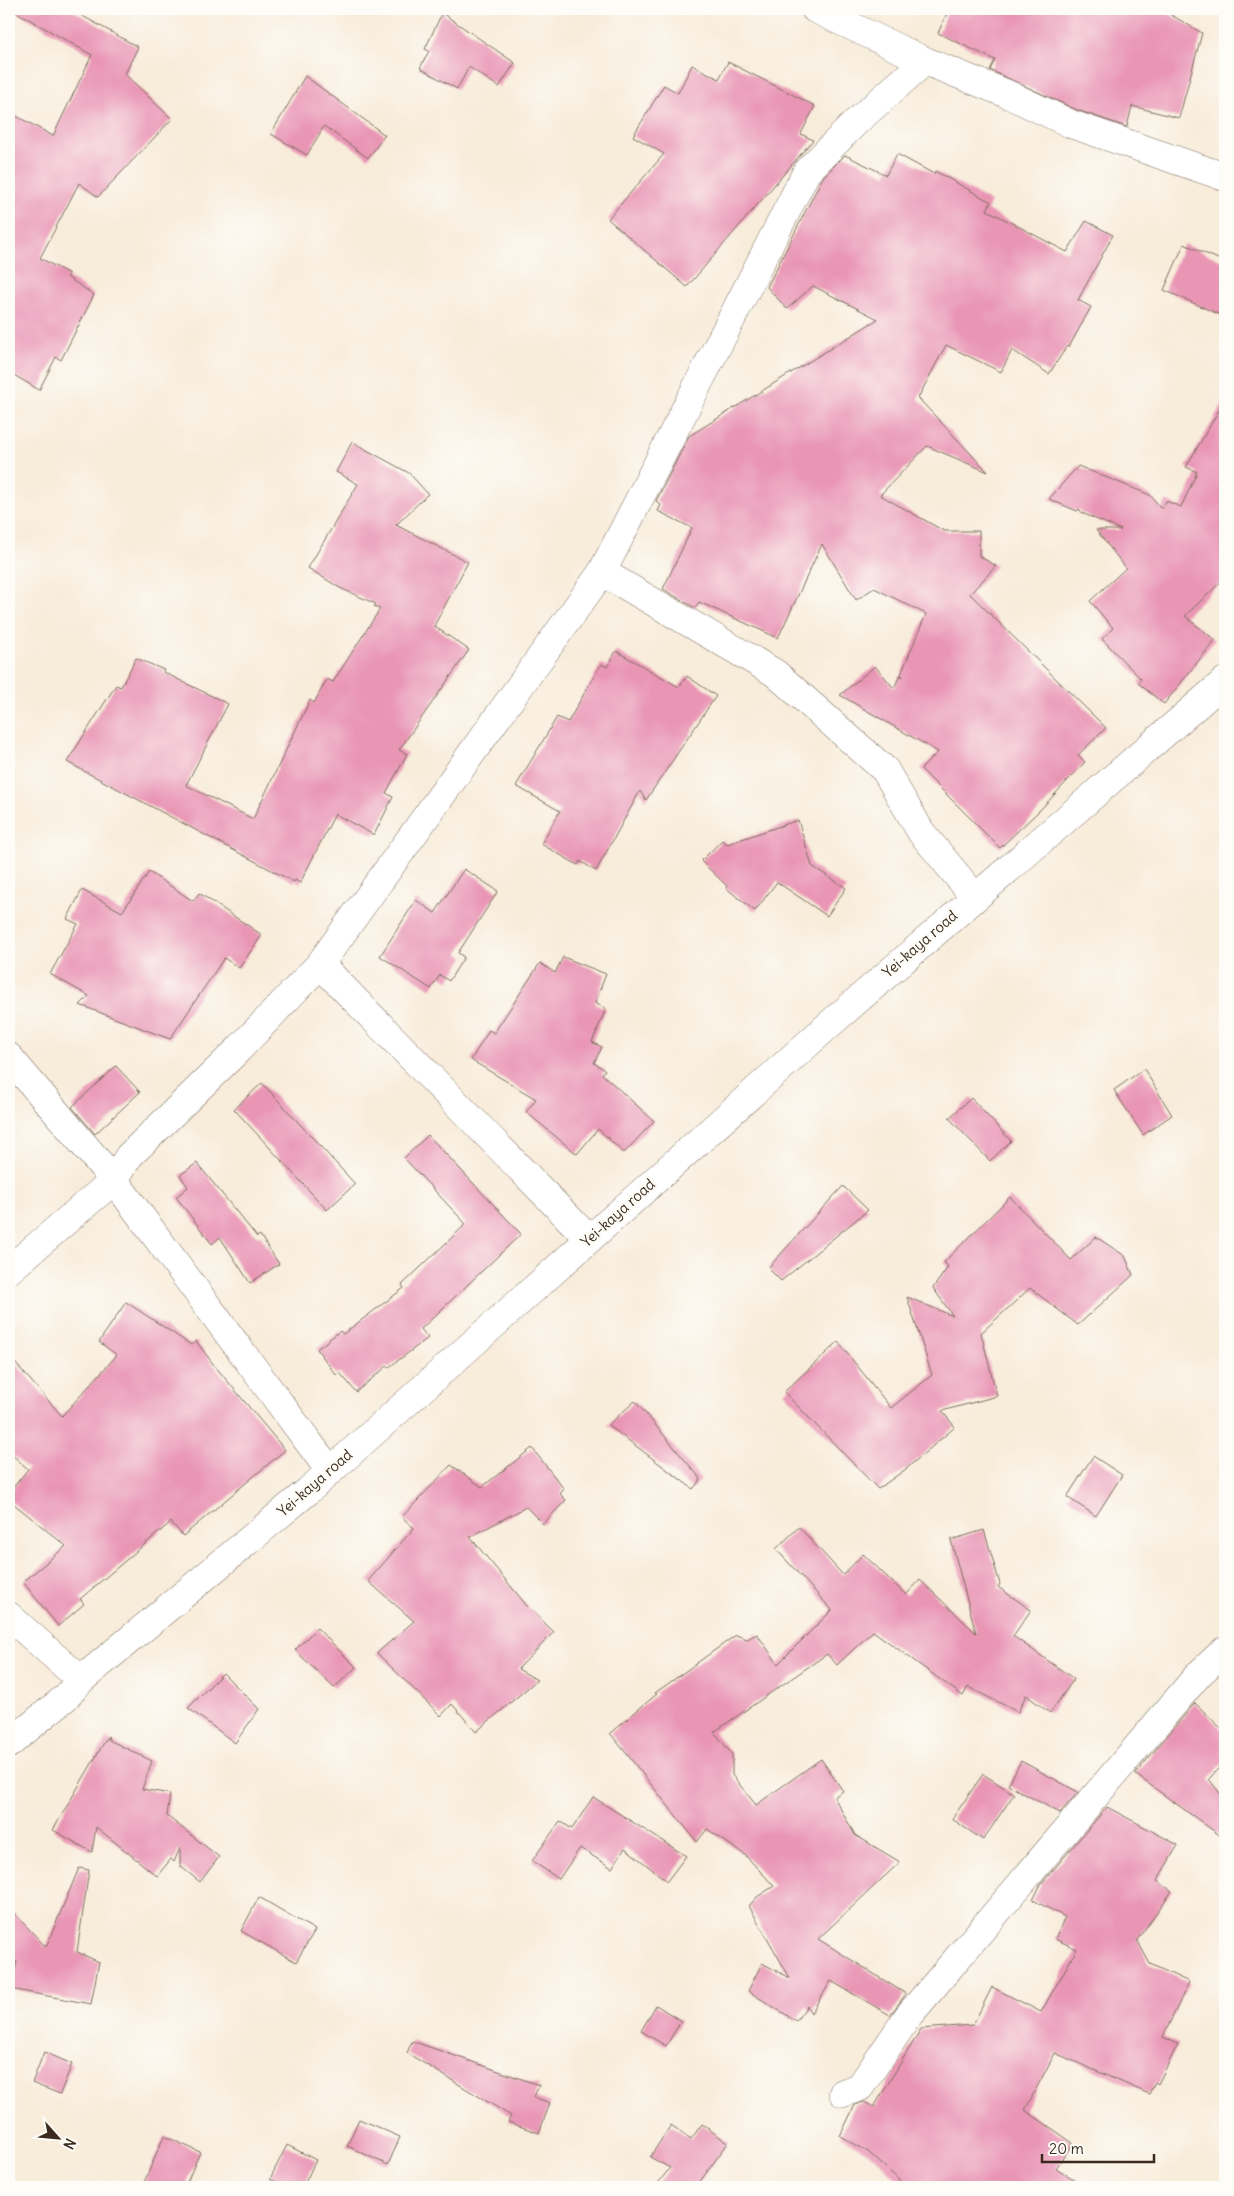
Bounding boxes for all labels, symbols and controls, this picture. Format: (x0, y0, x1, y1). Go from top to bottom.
street label: Yei-kaya road (878, 906, 961, 981)
street label: Yei-kaya road (577, 1174, 659, 1251)
street label: Yei-kaya road (273, 1445, 356, 1520)
north arrow (32, 2114, 82, 2164)
scale bar (1042, 2131, 1154, 2163)
text: N (59, 2136, 80, 2152)
text: 20 m (1049, 2139, 1084, 2158)

